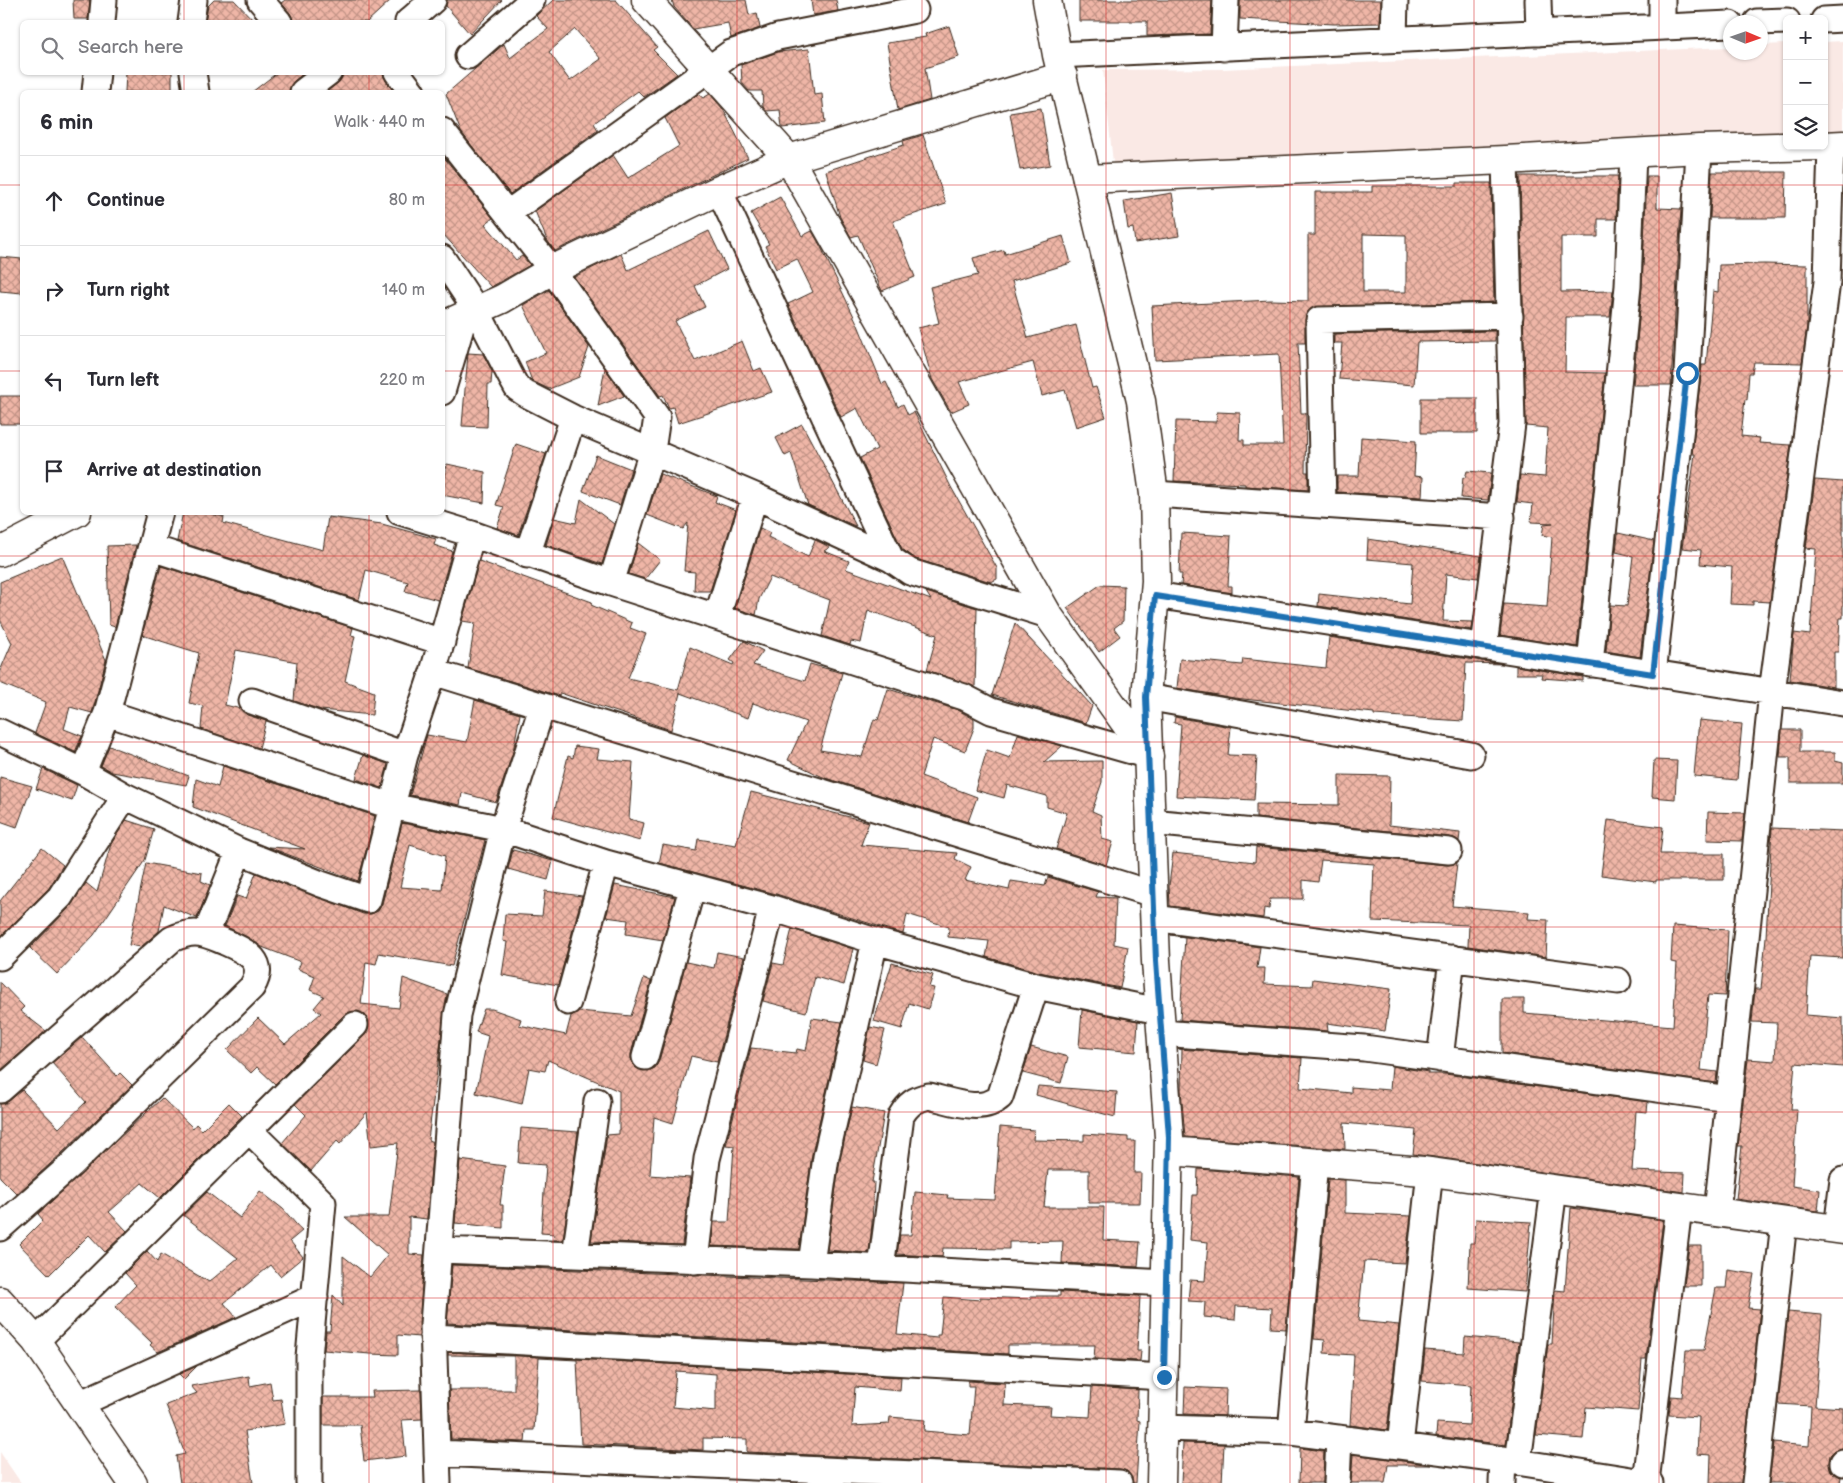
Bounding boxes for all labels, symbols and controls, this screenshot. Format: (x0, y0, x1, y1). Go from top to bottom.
north arrow (1723, 15, 1768, 60)
map controls (1783, 15, 1828, 150)
button: + (1783, 15, 1828, 60)
search box (20, 20, 445, 75)
icon: search (38, 34, 66, 62)
text: Search here (78, 36, 183, 59)
button: − (1783, 60, 1828, 105)
button: layers (1783, 105, 1828, 150)
text: 6 min (40, 110, 93, 135)
text: Walk · 440 m (334, 113, 425, 132)
icon: ahead (40, 187, 68, 215)
text: Continue (87, 189, 165, 212)
text: 80 m (389, 191, 425, 210)
icon: right (40, 277, 68, 305)
text: Turn right (87, 279, 170, 302)
text: 140 m (382, 281, 425, 300)
route start (1676, 362, 1699, 385)
icon: left (40, 367, 68, 395)
text: Turn left (87, 369, 159, 392)
text: 220 m (379, 371, 425, 390)
icon: arrive (40, 457, 68, 485)
text: Arrive at destination (87, 459, 262, 482)
route end (1153, 1366, 1176, 1389)

